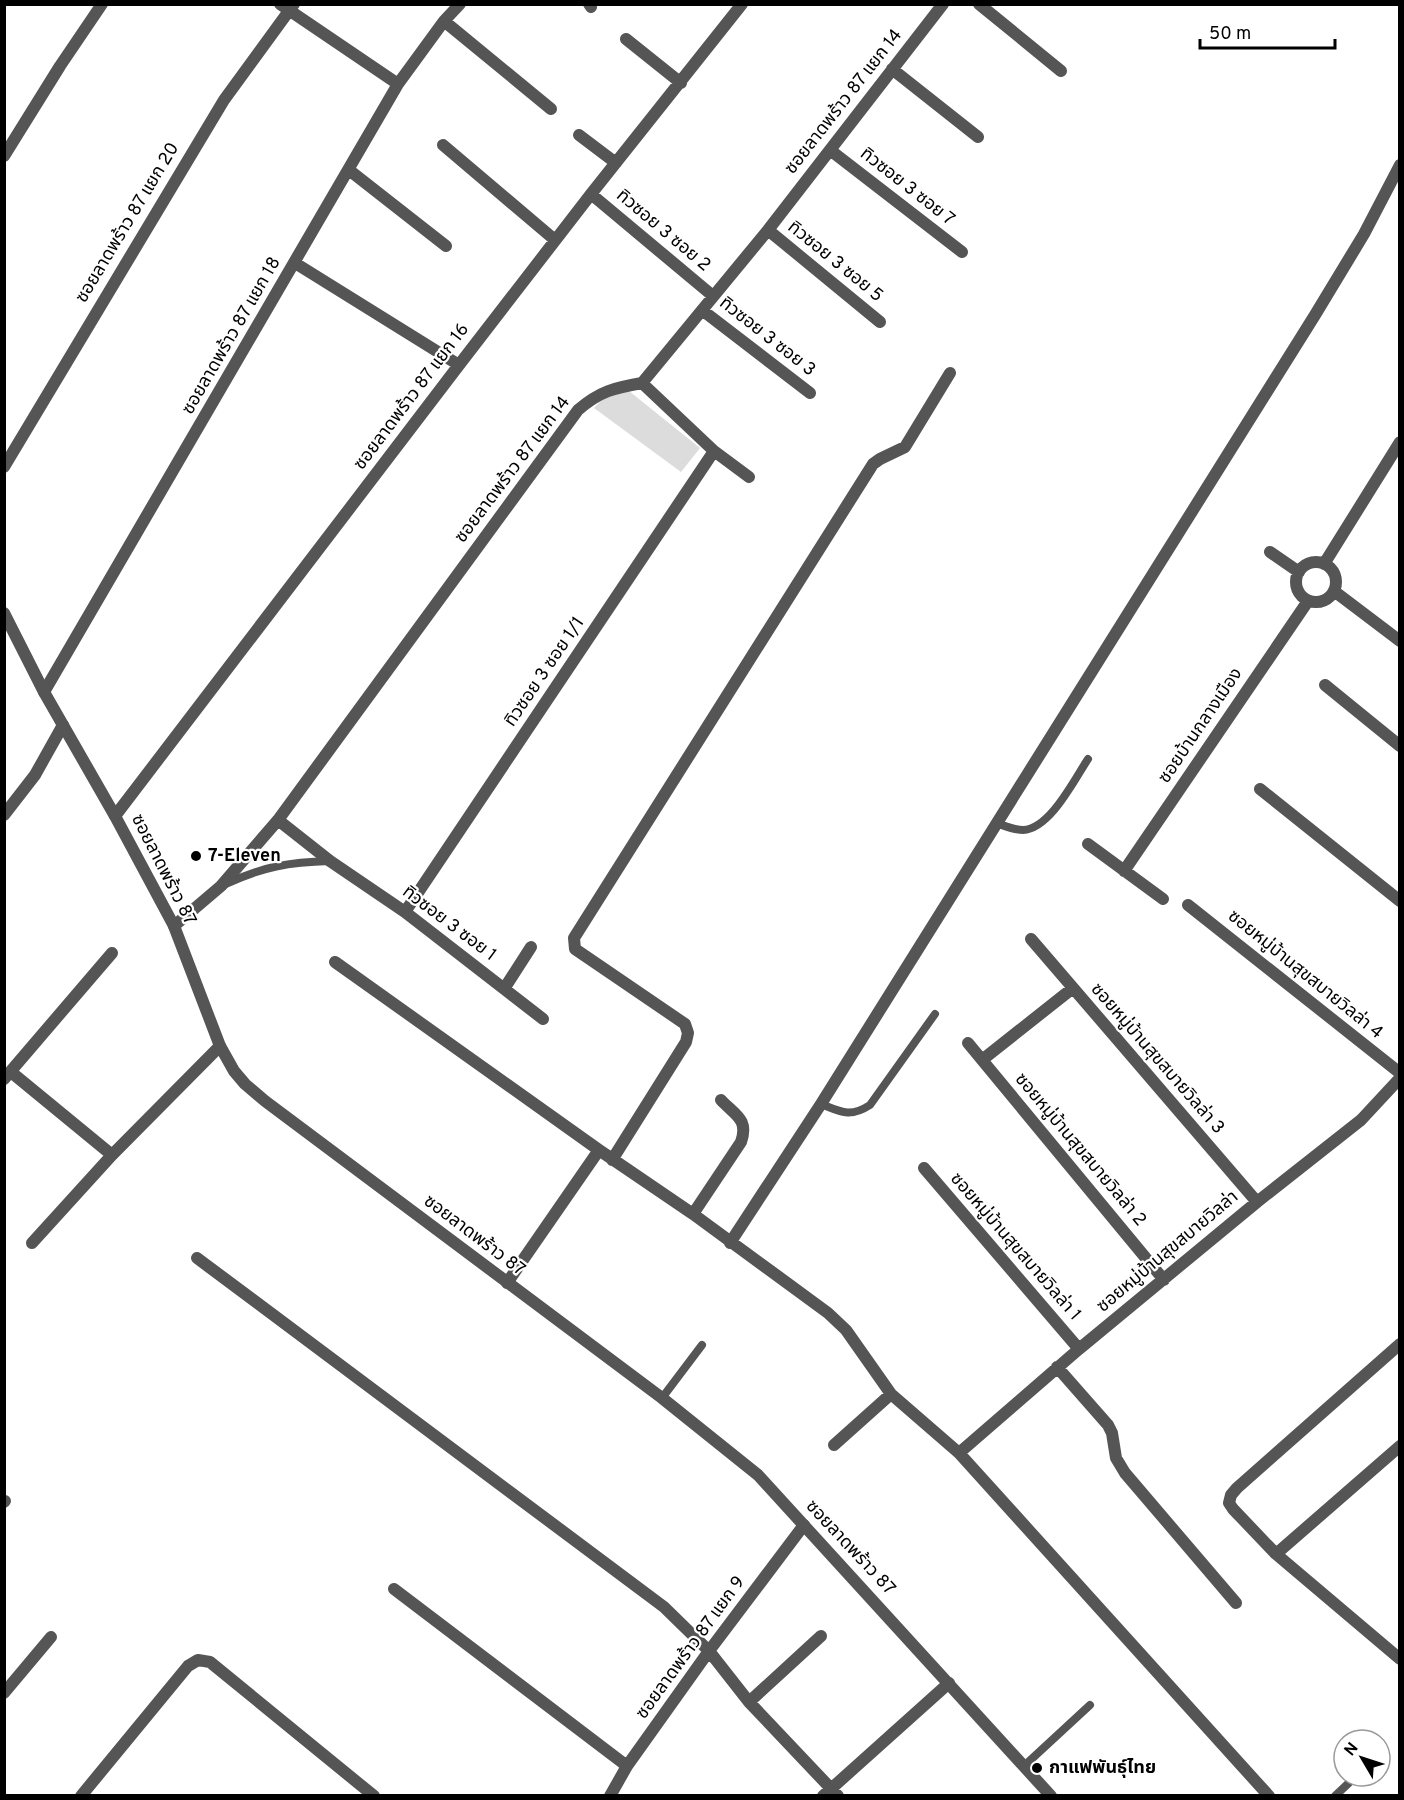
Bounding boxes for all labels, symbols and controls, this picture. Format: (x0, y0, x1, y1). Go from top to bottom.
scale bar (1200, 12, 1335, 50)
text: 50 m (1209, 23, 1251, 46)
street label: ซอยลาดพร้าว 87 แยก 14 (780, 25, 908, 179)
street label: ซอยลาดพร้าว 87 แยก 20 (71, 139, 185, 307)
street label: ทิวซอย 3 ซอย 7 (855, 143, 959, 231)
street label: ทิวซอย 3 ซอย 2 (611, 185, 715, 277)
street label: ทิวซอย 3 ซอย 5 (782, 216, 888, 308)
street label: ซอยลาดพร้าว 87 แยก 18 (177, 253, 287, 419)
street label: ทิวซอย 3 ซอย 3 (714, 292, 820, 382)
street label: ซอยลาดพร้าว 87 แยก 16 (349, 319, 475, 475)
street label: ซอยลาดพร้าว 87 แยก 14 (450, 392, 576, 548)
street label: ทิวซอย 3 ซอย 1/1 (500, 613, 590, 731)
street label: ซอยบ้านกลางเมือง (1154, 664, 1248, 788)
street label: ซอยลาดพร้าว 87 (125, 811, 201, 929)
place label: 7-Eleven (208, 845, 281, 868)
marker: 7-Eleven (189, 849, 203, 863)
street label: ทิวซอย 3 ซอย 1 (397, 881, 501, 967)
street label: ซอยหมู่บ้านสุขสบายวิลล่า 4 (1223, 905, 1387, 1045)
street label: ซอยหมู่บ้านสุขสบายวิลล่า 3 (1085, 979, 1229, 1139)
street label: ซอยหมู่บ้านสุขสบายวิลล่า 2 (1009, 1069, 1151, 1231)
street label: ซอยหมู่บ้านสุขสบายวิลล่า 1 (944, 1168, 1086, 1326)
street label: ซอยหมู่บ้านสุขสบายวิลล่า (1092, 1186, 1244, 1318)
street label: ซอยลาดพร้าว 87 (419, 1190, 529, 1282)
street label: ซอยลาดพร้าว 87 (800, 1496, 900, 1600)
street label: ซอยลาดพร้าว 87 แยก 9 (631, 1572, 751, 1724)
north arrow (1332, 1728, 1392, 1788)
text: N (1341, 1739, 1363, 1761)
place label: กาแฟพันธ์ุไทย (1049, 1757, 1156, 1780)
marker: กาแฟพันธ์ุไทย (1030, 1761, 1044, 1775)

